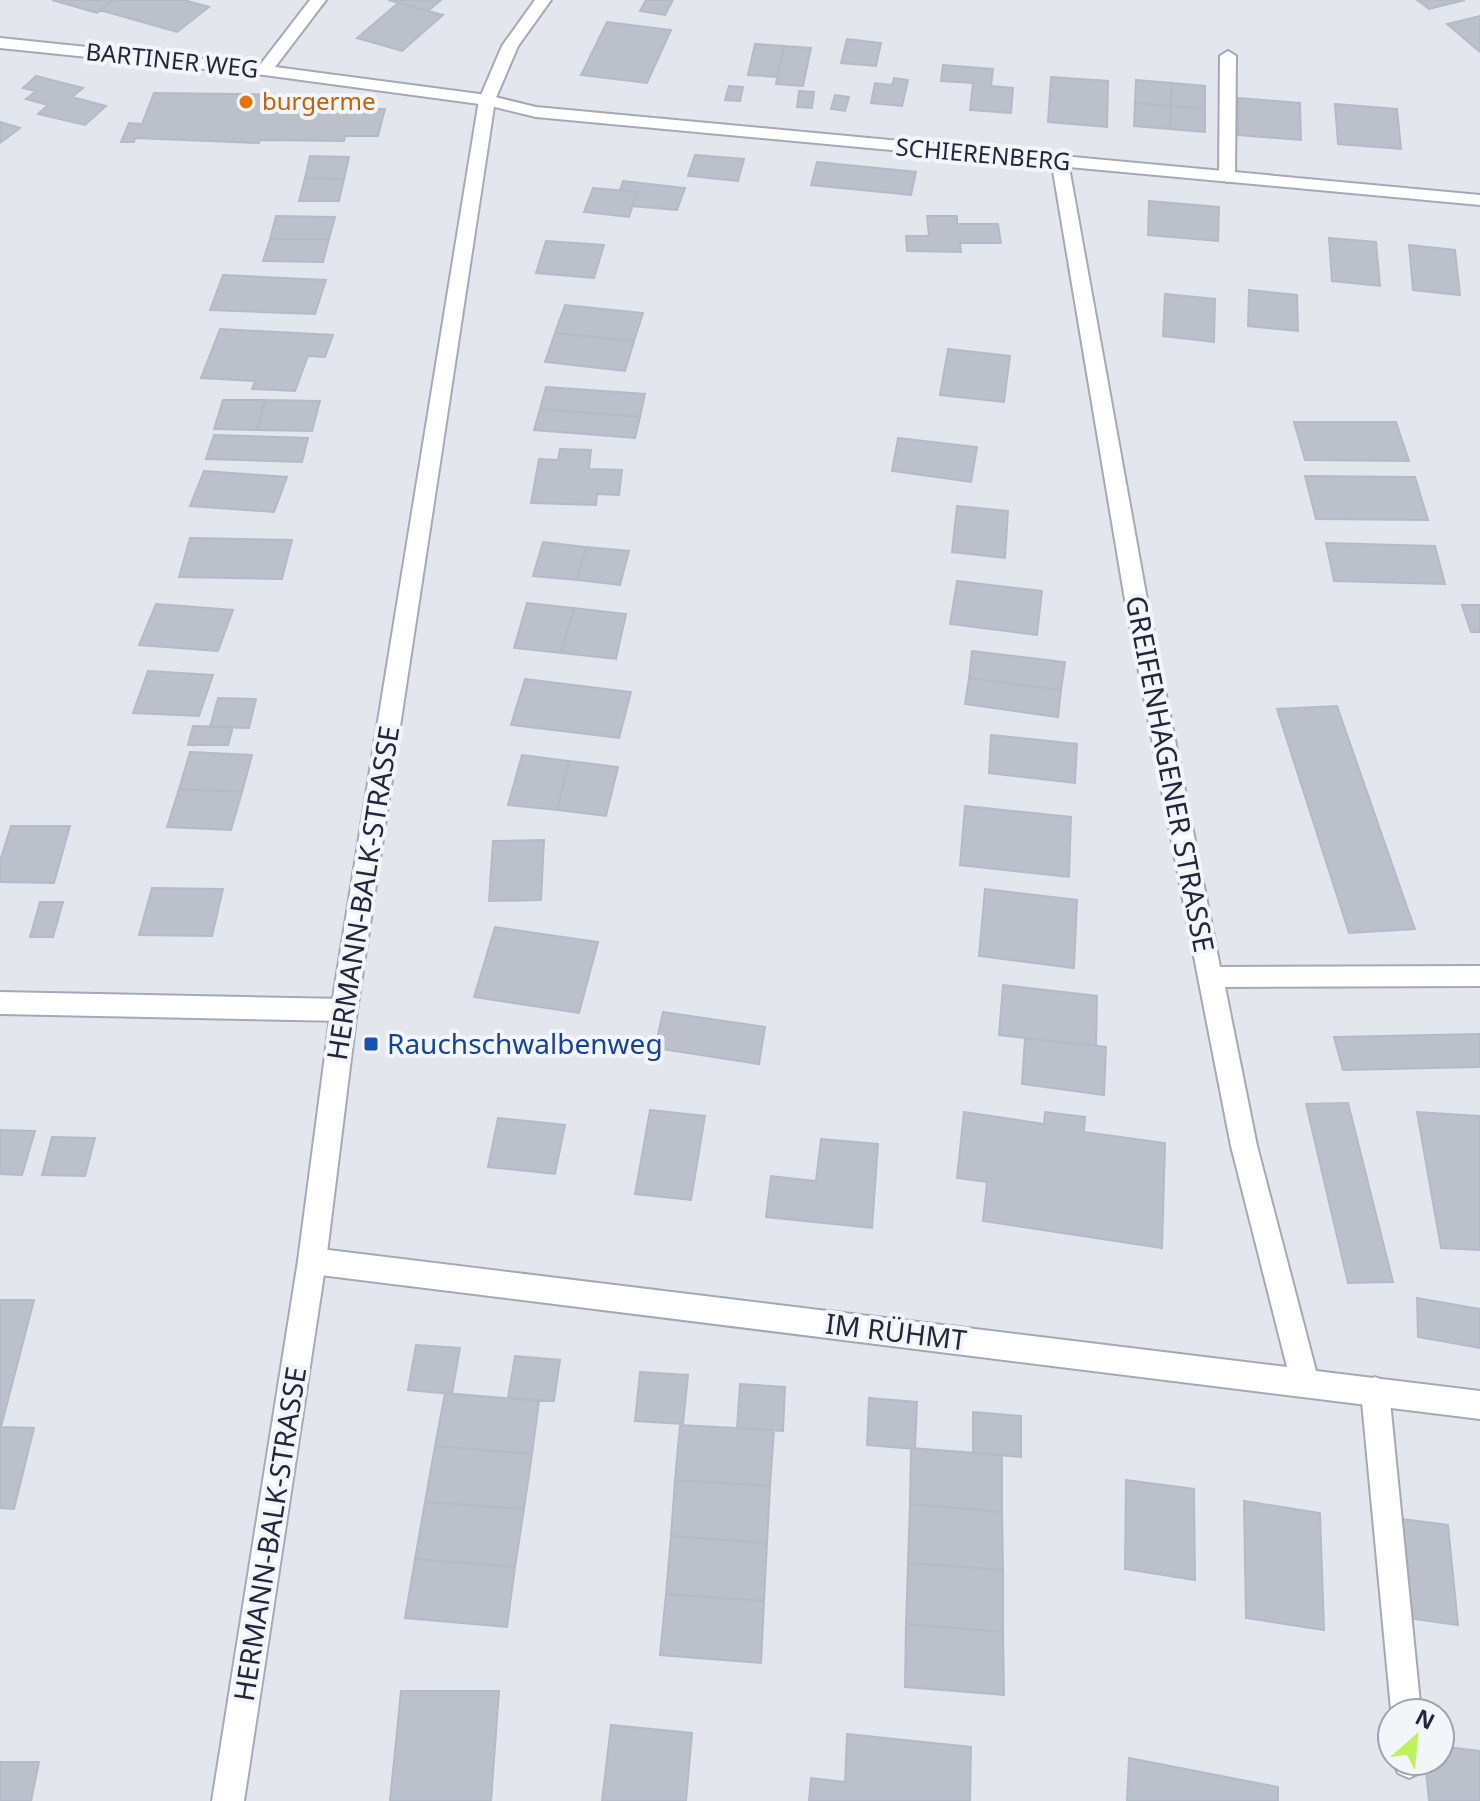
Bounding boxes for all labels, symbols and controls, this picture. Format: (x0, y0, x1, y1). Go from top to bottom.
street label: BARTINER WEG (84, 34, 260, 85)
place label: burgerme (262, 84, 375, 117)
marker: burgerme (237, 93, 255, 111)
street label: SCHIERENBERG (894, 129, 1072, 178)
street label: GREIFENHAGENER STRASSE (1118, 592, 1224, 955)
street label: HERMANN-BALK-STRASSE (317, 723, 407, 1063)
place label: Rauchschwalbenweg (387, 1024, 663, 1062)
marker: Rauchschwalbenweg (362, 1035, 380, 1053)
street label: IM RÜHMT (823, 1304, 969, 1359)
street label: HERMANN-BALK-STRASSE (224, 1364, 314, 1704)
north arrow (1376, 1697, 1456, 1777)
text: N (1411, 1701, 1440, 1736)

